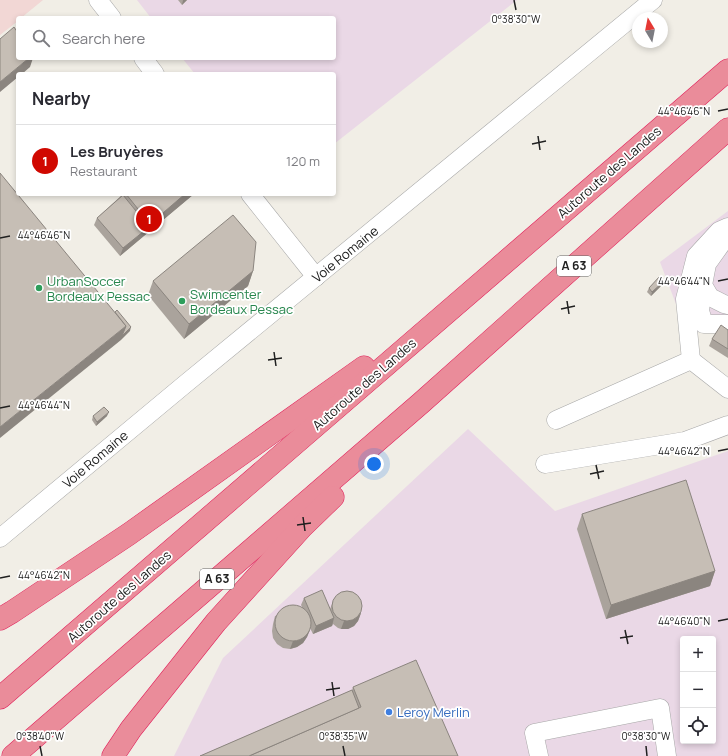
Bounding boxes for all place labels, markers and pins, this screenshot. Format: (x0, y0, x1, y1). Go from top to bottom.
pin: 1 (136, 204, 162, 234)
place label: UrbanSoccer Bordeaux Pessac (47, 272, 150, 305)
marker: UrbanSoccer Bordeaux Pessac (34, 283, 44, 293)
place label: Swimcenter Bordeaux Pessac (190, 285, 293, 318)
marker: Swimcenter Bordeaux Pessac (177, 296, 187, 306)
place label: Leroy Merlin (397, 703, 470, 721)
marker: Leroy Merlin (384, 707, 394, 717)

